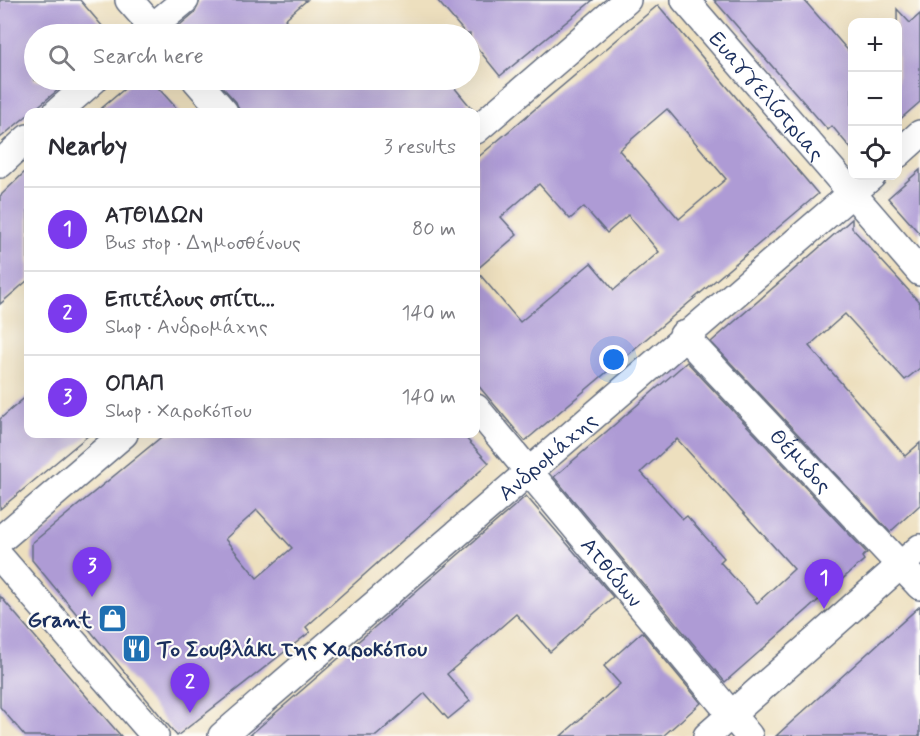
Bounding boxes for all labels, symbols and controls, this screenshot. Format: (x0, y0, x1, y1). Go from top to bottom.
map controls (848, 18, 902, 180)
button: + (848, 18, 902, 72)
search box (24, 24, 480, 90)
street label: Ευαγγελίστριας (702, 26, 830, 167)
icon: search (45, 41, 78, 74)
text: Search here (93, 43, 204, 71)
button: − (848, 72, 902, 126)
button: locate (848, 126, 902, 180)
text: Nearby (48, 130, 127, 164)
text: 3 results (384, 134, 456, 161)
text: ΑΤΘΙΔΩΝ (105, 202, 203, 230)
text: 1 (63, 216, 72, 243)
text: 80 m (412, 216, 456, 243)
text: Bus stop · Δημοσθένους (105, 230, 301, 257)
text: Επιτέλους σπίτι... (105, 286, 275, 314)
text: 2 (63, 300, 72, 327)
text: 140 m (402, 300, 456, 327)
text: Shop · Ανδρομάχης (105, 314, 268, 341)
your location (599, 345, 628, 374)
text: ΟΠΑΠ (105, 370, 164, 398)
text: 3 (63, 384, 72, 411)
text: 140 m (402, 384, 456, 411)
text: Shop · Χαροκόπου (105, 398, 252, 425)
street label: Ανδρομάχης (493, 407, 604, 508)
street label: Θέμιδος (762, 423, 837, 500)
street label: Ατθίδων (574, 532, 648, 614)
pin: 3 (72, 548, 112, 597)
pin: 1 (804, 560, 844, 609)
shop icon: Grant (97, 603, 129, 635)
place label: Grant (28, 607, 93, 635)
restaurant icon: Το Σουβλάκι της Χαροκόπου (120, 632, 152, 664)
place label: Το Σουβλάκι της Χαροκόπου (156, 636, 427, 664)
pin: 2 (170, 664, 210, 713)

